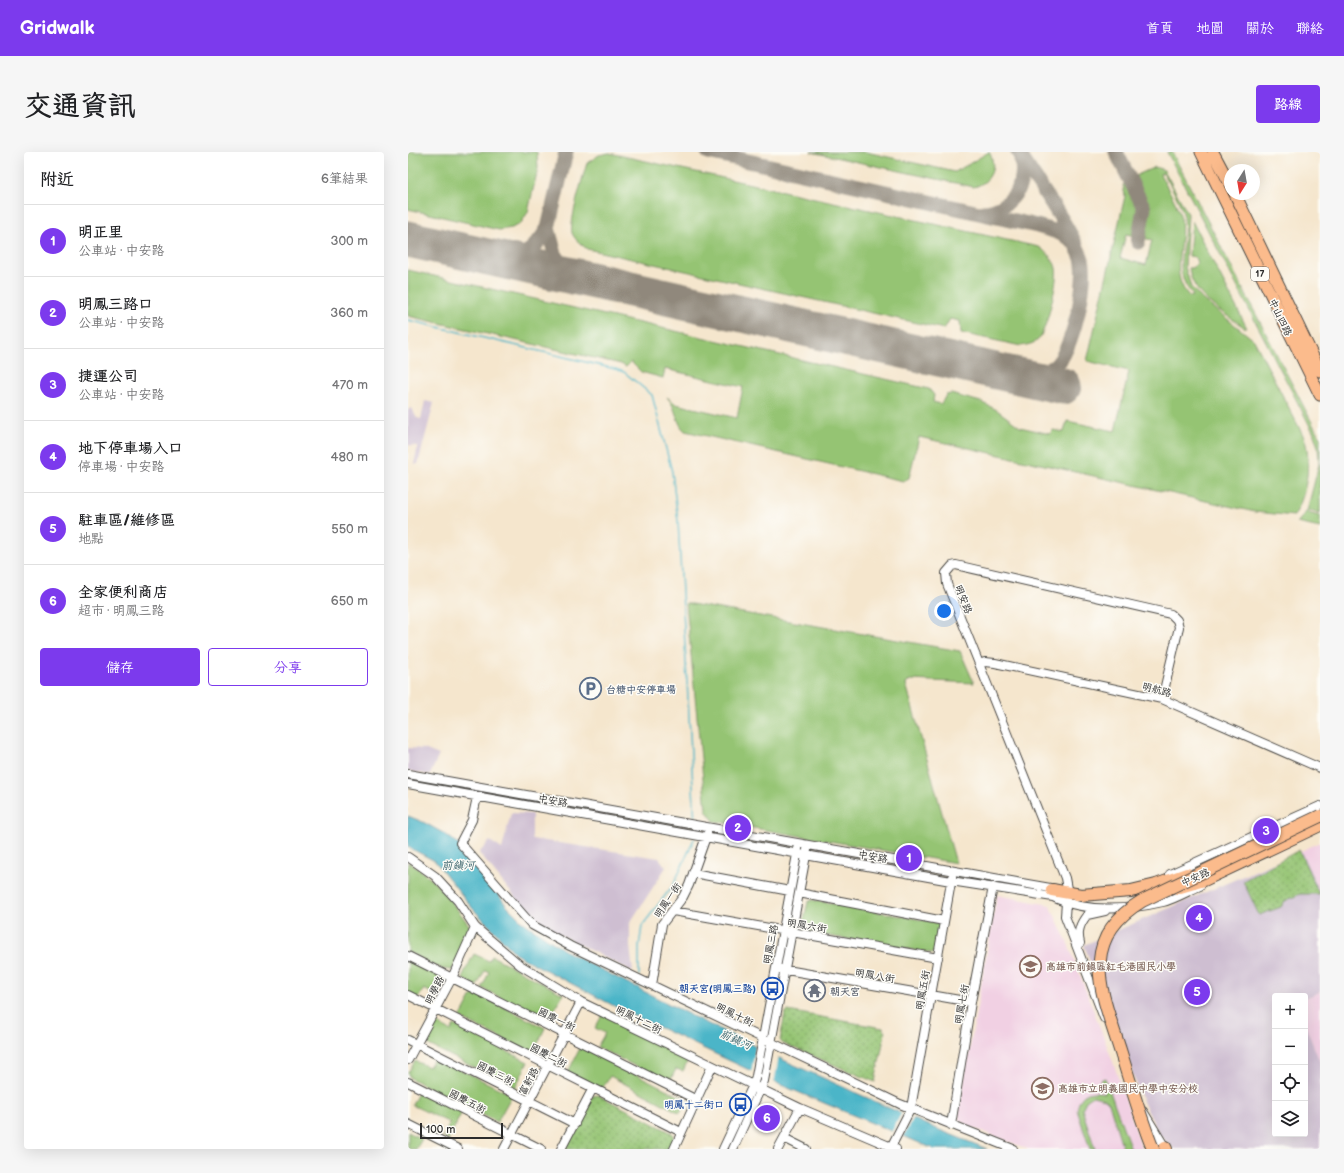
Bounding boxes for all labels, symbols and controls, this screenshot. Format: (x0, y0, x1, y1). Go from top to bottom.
text: Gridwalk (20, 17, 95, 40)
text: 首頁 (1146, 20, 1174, 37)
text: 地圖 (1196, 20, 1224, 37)
text: 關於 (1246, 20, 1274, 37)
text: 聯絡 (1296, 20, 1324, 37)
button: 路線 (1256, 85, 1320, 123)
text: 交通資訊 (24, 90, 136, 123)
north arrow (1224, 164, 1260, 200)
text: 附近 (40, 170, 74, 190)
text: 6筆結果 (321, 171, 368, 187)
text: 明正里 (78, 223, 123, 242)
text: 1 (50, 233, 56, 249)
text: 300 m (330, 233, 368, 249)
text: 公車站 · 中安路 (78, 243, 164, 259)
road number: 17 (1251, 267, 1269, 281)
text: 明鳳三路口 (78, 295, 153, 314)
street label: 中山四路 (1266, 297, 1294, 338)
text: 2 (49, 305, 57, 321)
text: 360 m (330, 305, 368, 321)
text: 公車站 · 中安路 (78, 315, 164, 331)
text: 捷運公司 (78, 367, 138, 386)
text: 3 (49, 377, 57, 393)
text: 470 m (332, 377, 368, 393)
text: 公車站 · 中安路 (78, 387, 164, 403)
text: 地下停車場入口 (78, 439, 183, 458)
text: 4 (49, 449, 57, 465)
text: 480 m (331, 449, 368, 465)
text: 停車場 · 中安路 (78, 459, 164, 475)
text: 駐車區/維修區 (78, 511, 175, 530)
text: 5 (49, 521, 57, 537)
text: 550 m (331, 521, 368, 537)
text: 地點 (78, 531, 104, 547)
text: 全家便利商店 (78, 583, 168, 602)
street label: 明安路 (952, 583, 974, 616)
text: 6 (49, 593, 57, 609)
text: 650 m (331, 593, 368, 609)
your location (934, 601, 954, 621)
text: 超市 · 明鳳三路 (78, 603, 164, 619)
button: 儲存 (40, 648, 200, 686)
button: 分享 (208, 648, 368, 686)
parking icon: 台糖中安停車場 (578, 676, 604, 702)
street label: 明航路 (1141, 680, 1173, 700)
place label: 台糖中安停車場 (606, 684, 676, 696)
street label: 中安路 (537, 792, 569, 809)
pin: 2 (725, 813, 751, 843)
pin: 3 (1253, 816, 1279, 846)
pin: 1 (896, 843, 922, 873)
street label: 中安路 (857, 848, 889, 865)
water label: 前鎮河 (442, 859, 476, 872)
street label: 中安路 (1179, 866, 1212, 889)
street label: 明鳳一街 (652, 881, 684, 920)
pin: 4 (1186, 903, 1212, 933)
street label: 明鳳六街 (786, 917, 828, 935)
street label: 明鳳三路 (761, 923, 781, 965)
school or university icon: 高雄市前鎮區紅毛港國民小學 (1017, 953, 1043, 979)
place label: 高雄市前鎮區紅毛港國民小學 (1046, 961, 1176, 973)
street label: 明鳳八街 (854, 967, 896, 985)
street label: 明鳳五街 (914, 969, 932, 1011)
street label: 明學路 (423, 974, 447, 1007)
bus stop icon: 朝天宮(明鳳三路) (759, 975, 785, 1001)
pin: 5 (1184, 977, 1210, 1007)
temple icon: 朝天宮 (802, 978, 828, 1004)
place label: 朝天宮(明鳳三路) (679, 983, 756, 995)
street label: 明鳳七街 (953, 983, 971, 1025)
place label: 朝天宮 (830, 986, 860, 998)
map controls (1272, 993, 1308, 1137)
button: + (1272, 993, 1308, 1029)
street label: 明鳳十街 (714, 1001, 755, 1029)
street label: 明鳳十二街 (613, 1004, 664, 1036)
street label: 國慶一街 (536, 1006, 577, 1034)
water label: 前鎮河 (718, 1027, 755, 1053)
button: − (1272, 1029, 1308, 1065)
street label: 國慶二街 (528, 1041, 569, 1070)
street label: 國慶三街 (475, 1059, 516, 1088)
street label: 富新路 (517, 1065, 541, 1098)
button: locate (1272, 1065, 1308, 1101)
school or university icon: 高雄市立明義國民中學中安分校 (1029, 1075, 1055, 1101)
place label: 高雄市立明義國民中學中安分校 (1058, 1083, 1198, 1095)
street label: 國慶五街 (447, 1087, 488, 1116)
bus stop icon: 明鳳十二街口 (727, 1091, 753, 1117)
place label: 明鳳十二街口 (664, 1099, 724, 1111)
button: layers (1272, 1101, 1308, 1137)
pin: 6 (754, 1103, 780, 1133)
scale bar (420, 1121, 503, 1140)
text: 100 m (426, 1123, 455, 1136)

